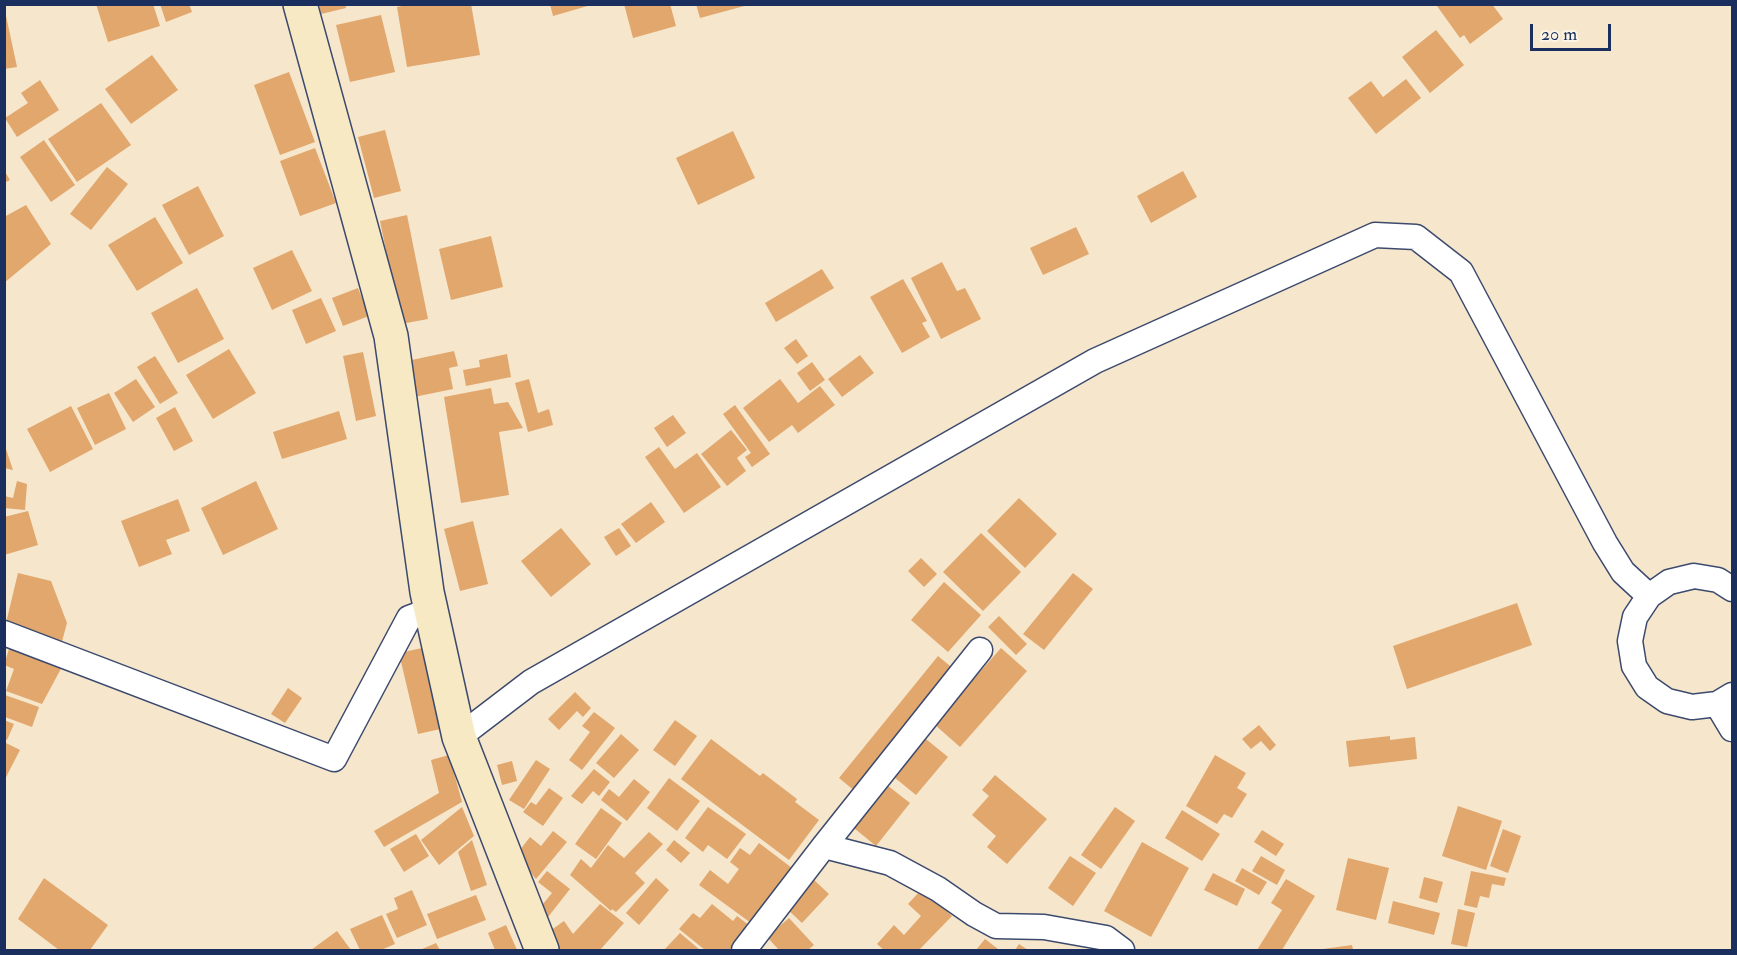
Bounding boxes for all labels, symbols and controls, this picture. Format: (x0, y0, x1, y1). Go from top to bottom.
scale bar (1533, 12, 1614, 50)
text: 20 m (1541, 23, 1577, 46)

